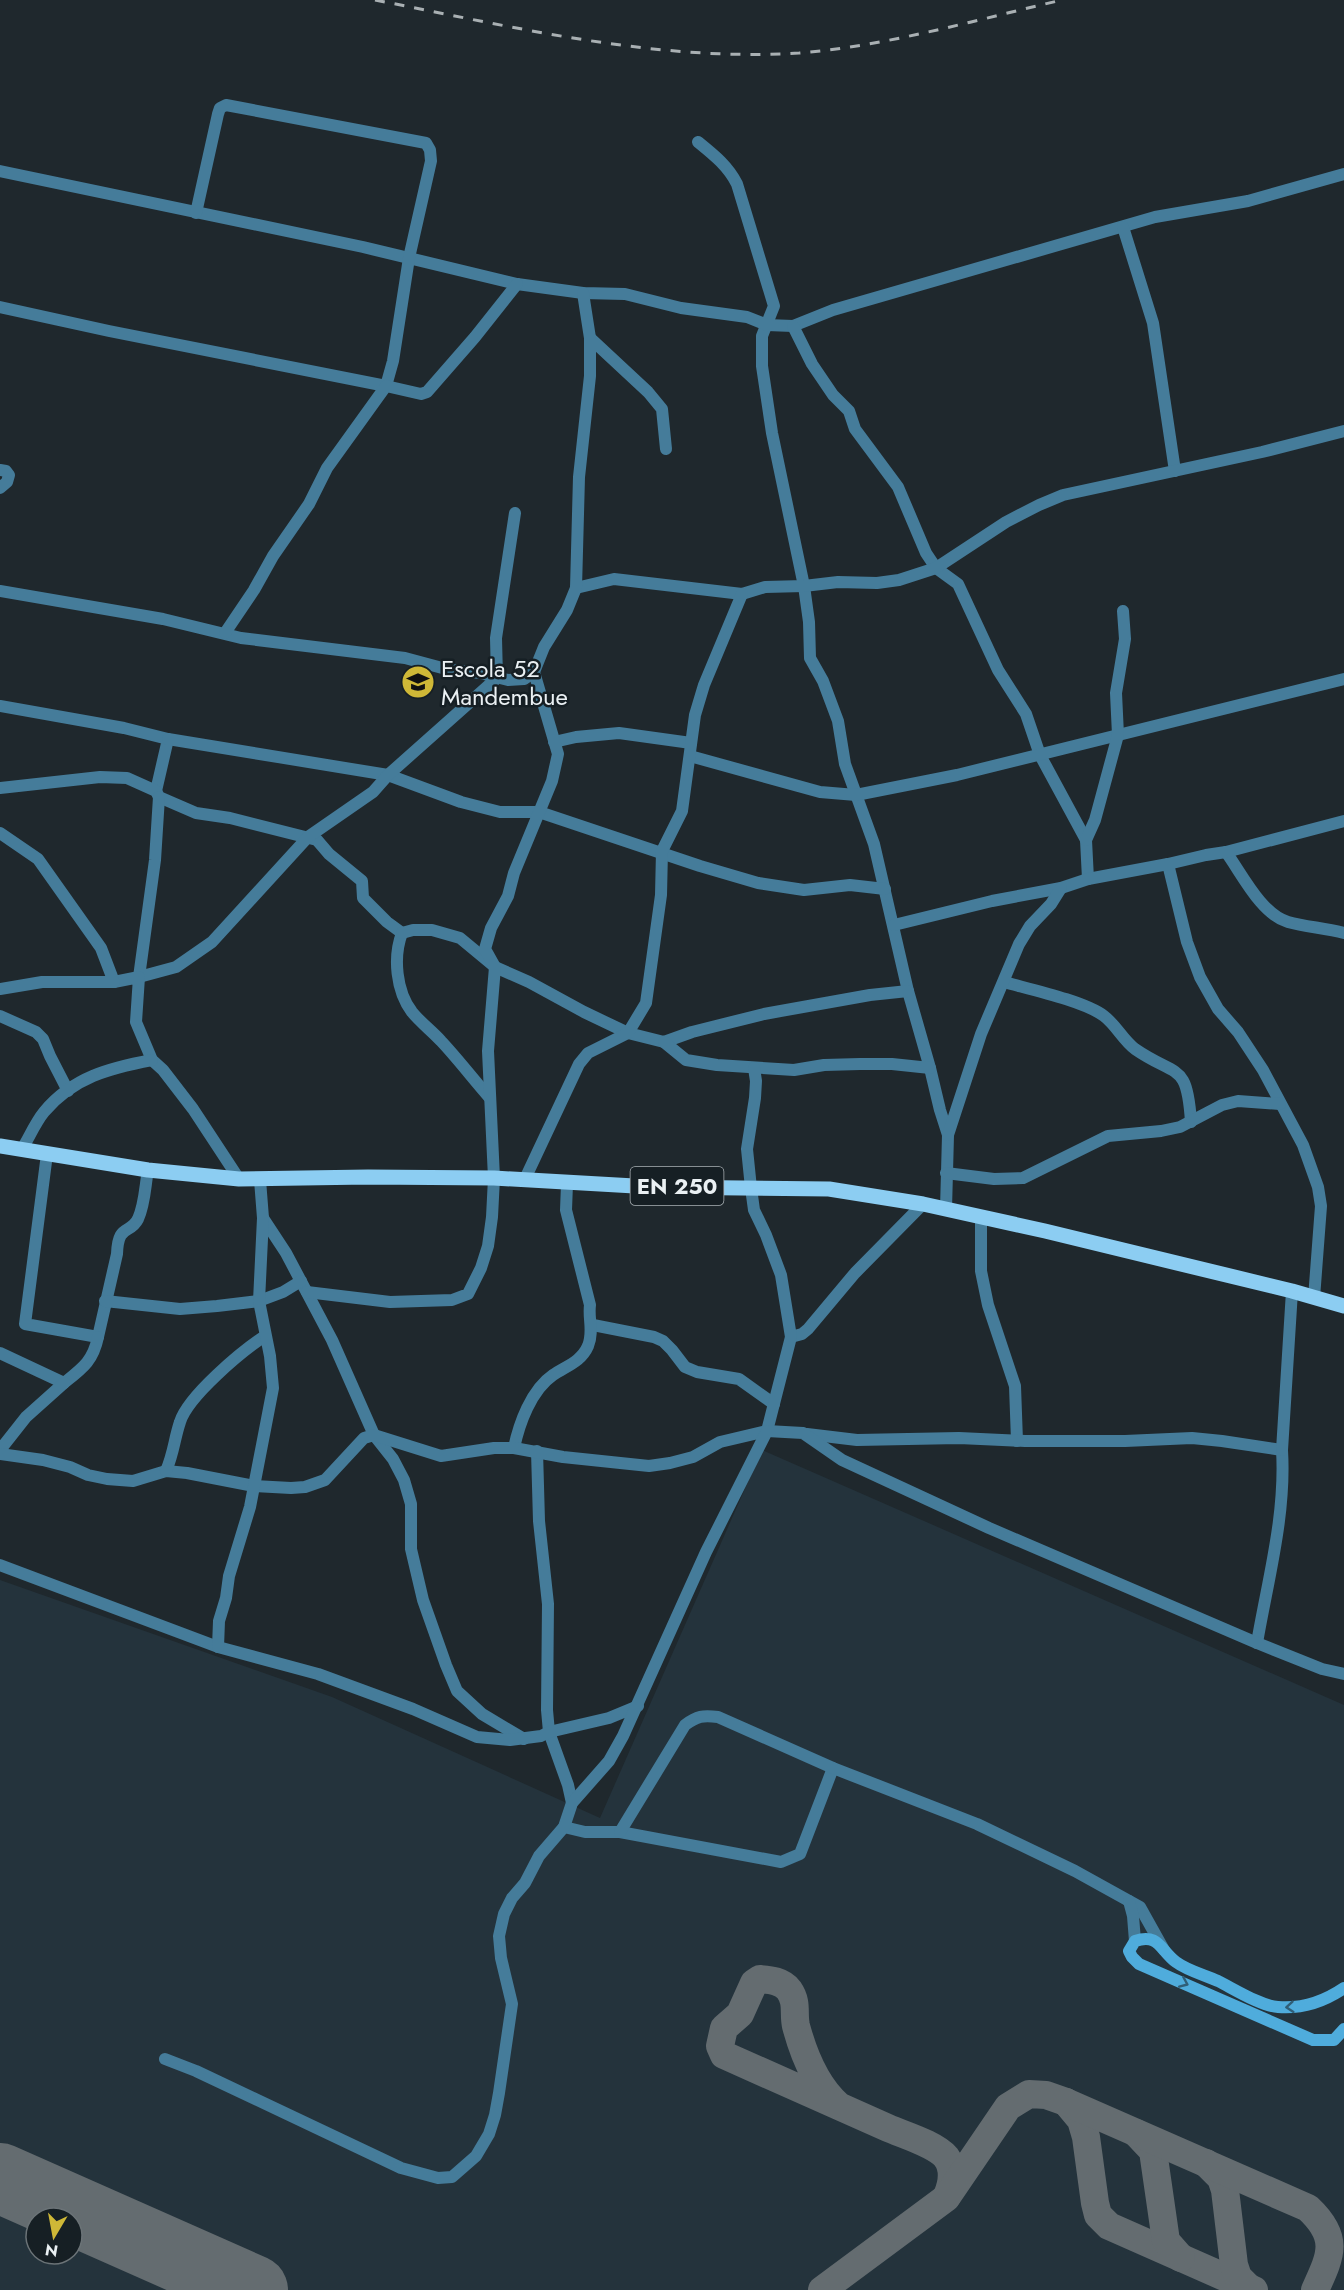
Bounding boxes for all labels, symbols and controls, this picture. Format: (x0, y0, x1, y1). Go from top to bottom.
place label: Escola 52 Mandembue (441, 651, 568, 714)
school or university icon: Escola 52 Mandembue (400, 664, 436, 700)
road number: EN 250 (630, 1167, 724, 1205)
one-way arrow (1178, 1976, 1189, 1988)
one-way arrow (1285, 2000, 1294, 2013)
north arrow (24, 2206, 84, 2266)
text: N (43, 2238, 60, 2263)

